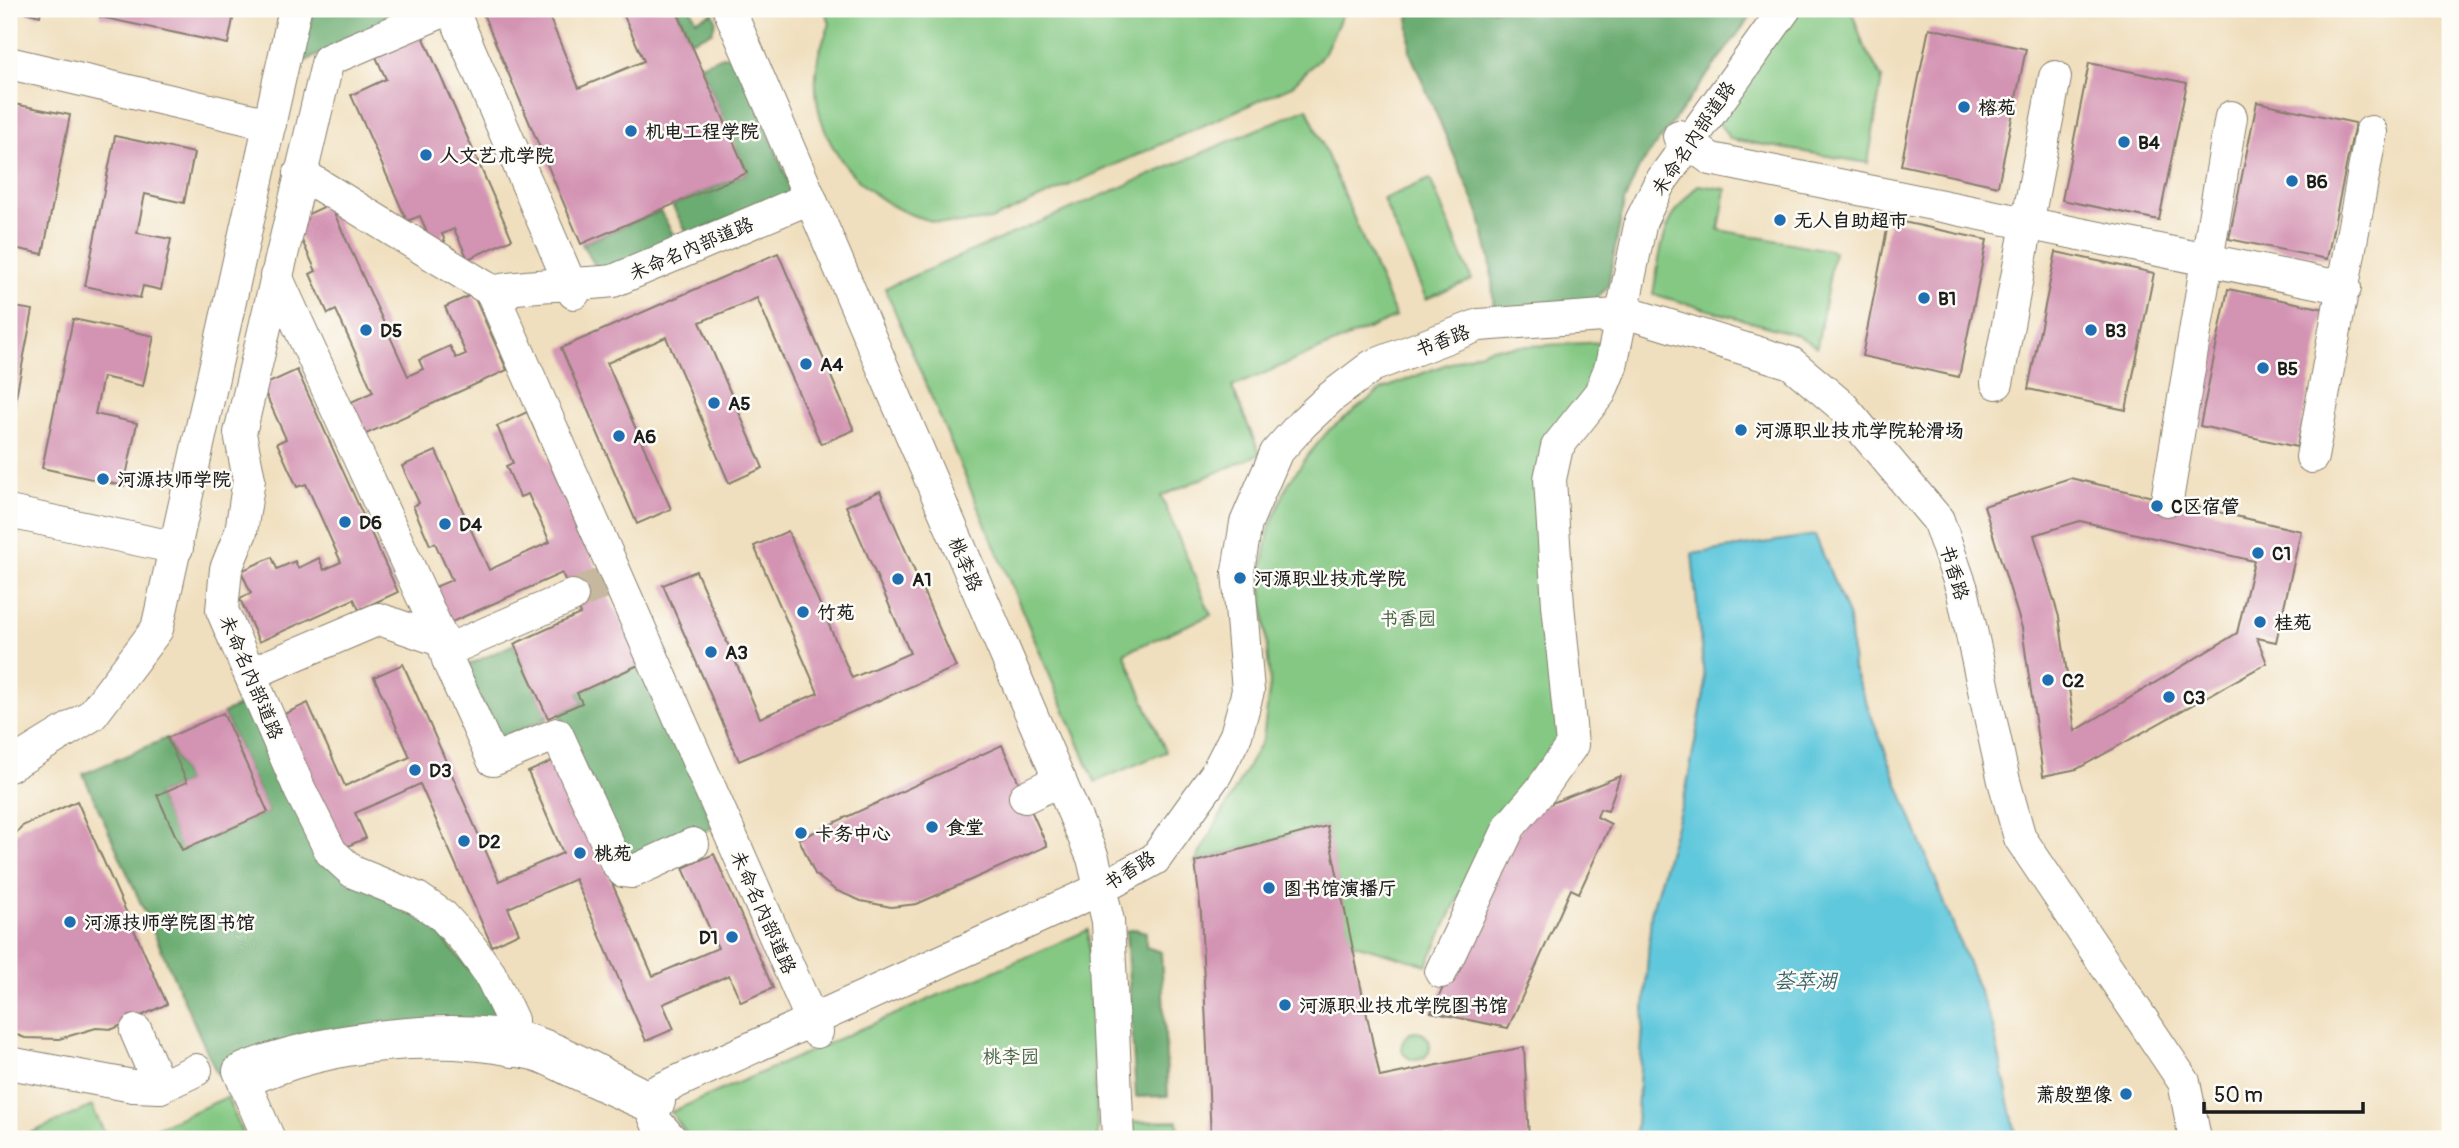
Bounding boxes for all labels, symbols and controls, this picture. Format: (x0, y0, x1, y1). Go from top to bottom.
street label: 未命名内部道路 (1647, 77, 1741, 200)
place label: 榕苑 (1978, 96, 2016, 120)
marker: 榕苑 (1956, 99, 1972, 115)
place label: 机电工程学院 (645, 120, 759, 144)
marker: 机电工程学院 (623, 123, 639, 139)
place label: B4 (2138, 131, 2160, 155)
marker: B4 (2116, 134, 2132, 150)
place label: 人文艺术学院 (440, 144, 554, 168)
marker: 人文艺术学院 (418, 147, 434, 163)
place label: B6 (2306, 170, 2328, 194)
marker: B6 (2284, 173, 2300, 189)
place label: 无人自助超市 (1794, 209, 1908, 233)
street label: 未命名内部道路 (625, 212, 757, 286)
marker: 无人自助超市 (1772, 212, 1788, 228)
place label: B1 (1938, 287, 1956, 311)
marker: B1 (1916, 290, 1932, 306)
place label: D5 (380, 319, 402, 343)
place label: B3 (2105, 319, 2126, 343)
street label: 书香路 (1411, 320, 1473, 362)
marker: D5 (358, 322, 374, 338)
marker: B3 (2083, 322, 2099, 338)
place label: A4 (820, 353, 843, 377)
marker: A4 (798, 356, 814, 372)
place label: B5 (2277, 357, 2298, 381)
marker: B5 (2255, 360, 2271, 376)
place label: A5 (728, 392, 751, 416)
marker: A5 (706, 395, 722, 411)
place label: 河源职业技术学院轮滑场 (1755, 419, 1964, 443)
marker: 河源职业技术学院轮滑场 (1733, 422, 1749, 438)
place label: A6 (633, 425, 656, 449)
marker: A6 (611, 428, 627, 444)
place label: 河源技师学院 (117, 468, 231, 492)
marker: 河源技师学院 (95, 471, 111, 487)
place label: C区宿管 (2171, 495, 2240, 519)
marker: C区宿管 (2149, 498, 2165, 514)
place label: D6 (359, 511, 382, 535)
place label: D4 (459, 513, 482, 537)
marker: D6 (337, 514, 353, 530)
marker: D4 (437, 516, 453, 532)
street label: 桃李路 (943, 533, 987, 595)
street label: 书香路 (1934, 542, 1974, 603)
place label: C1 (2272, 542, 2291, 566)
marker: C1 (2250, 545, 2266, 561)
place label: 河源职业技术学院 (1254, 567, 1406, 591)
place label: A1 (912, 568, 932, 592)
marker: 河源职业技术学院 (1232, 570, 1248, 586)
marker: A1 (890, 571, 906, 587)
place label: 竹苑 (817, 601, 855, 625)
marker: 竹苑 (795, 604, 811, 620)
park label: 书香园 (1379, 607, 1437, 631)
street label: 未命名内部道路 (214, 611, 288, 743)
place label: 桂苑 (2274, 611, 2312, 635)
marker: 桂苑 (2252, 614, 2268, 630)
place label: A3 (725, 641, 748, 665)
marker: A3 (703, 644, 719, 660)
place label: C2 (2062, 669, 2085, 693)
marker: C2 (2040, 672, 2056, 688)
place label: C3 (2183, 686, 2205, 710)
marker: C3 (2161, 689, 2177, 705)
place label: D3 (429, 759, 452, 783)
marker: D3 (407, 762, 423, 778)
place label: 食堂 (946, 816, 984, 840)
marker: 食堂 (924, 819, 940, 835)
place label: 卡务中心 (815, 822, 891, 846)
marker: 卡务中心 (793, 825, 809, 841)
place label: D2 (478, 830, 501, 854)
marker: D2 (456, 833, 472, 849)
place label: 桃苑 (594, 842, 632, 866)
marker: 桃苑 (572, 845, 588, 861)
street label: 书香路 (1099, 846, 1160, 896)
street label: 未命名内部道路 (725, 847, 801, 978)
place label: 图书馆演播厅 (1283, 877, 1397, 901)
marker: 图书馆演播厅 (1261, 880, 1277, 896)
place label: 河源技师学院图书馆 (84, 911, 255, 935)
marker: 河源技师学院图书馆 (62, 914, 78, 930)
place label: D1 (699, 926, 718, 950)
marker: D1 (724, 929, 740, 945)
water label: 荟萃湖 (1774, 968, 1838, 995)
place label: 河源职业技术学院图书馆 (1299, 994, 1508, 1018)
marker: 河源职业技术学院图书馆 (1277, 997, 1293, 1013)
park label: 桃李园 (982, 1045, 1040, 1069)
scale bar (2204, 1071, 2363, 1115)
text: 50 m (2214, 1082, 2263, 1109)
place label: 萧殷塑像 (2036, 1083, 2112, 1107)
marker: 萧殷塑像 (2118, 1086, 2134, 1102)

